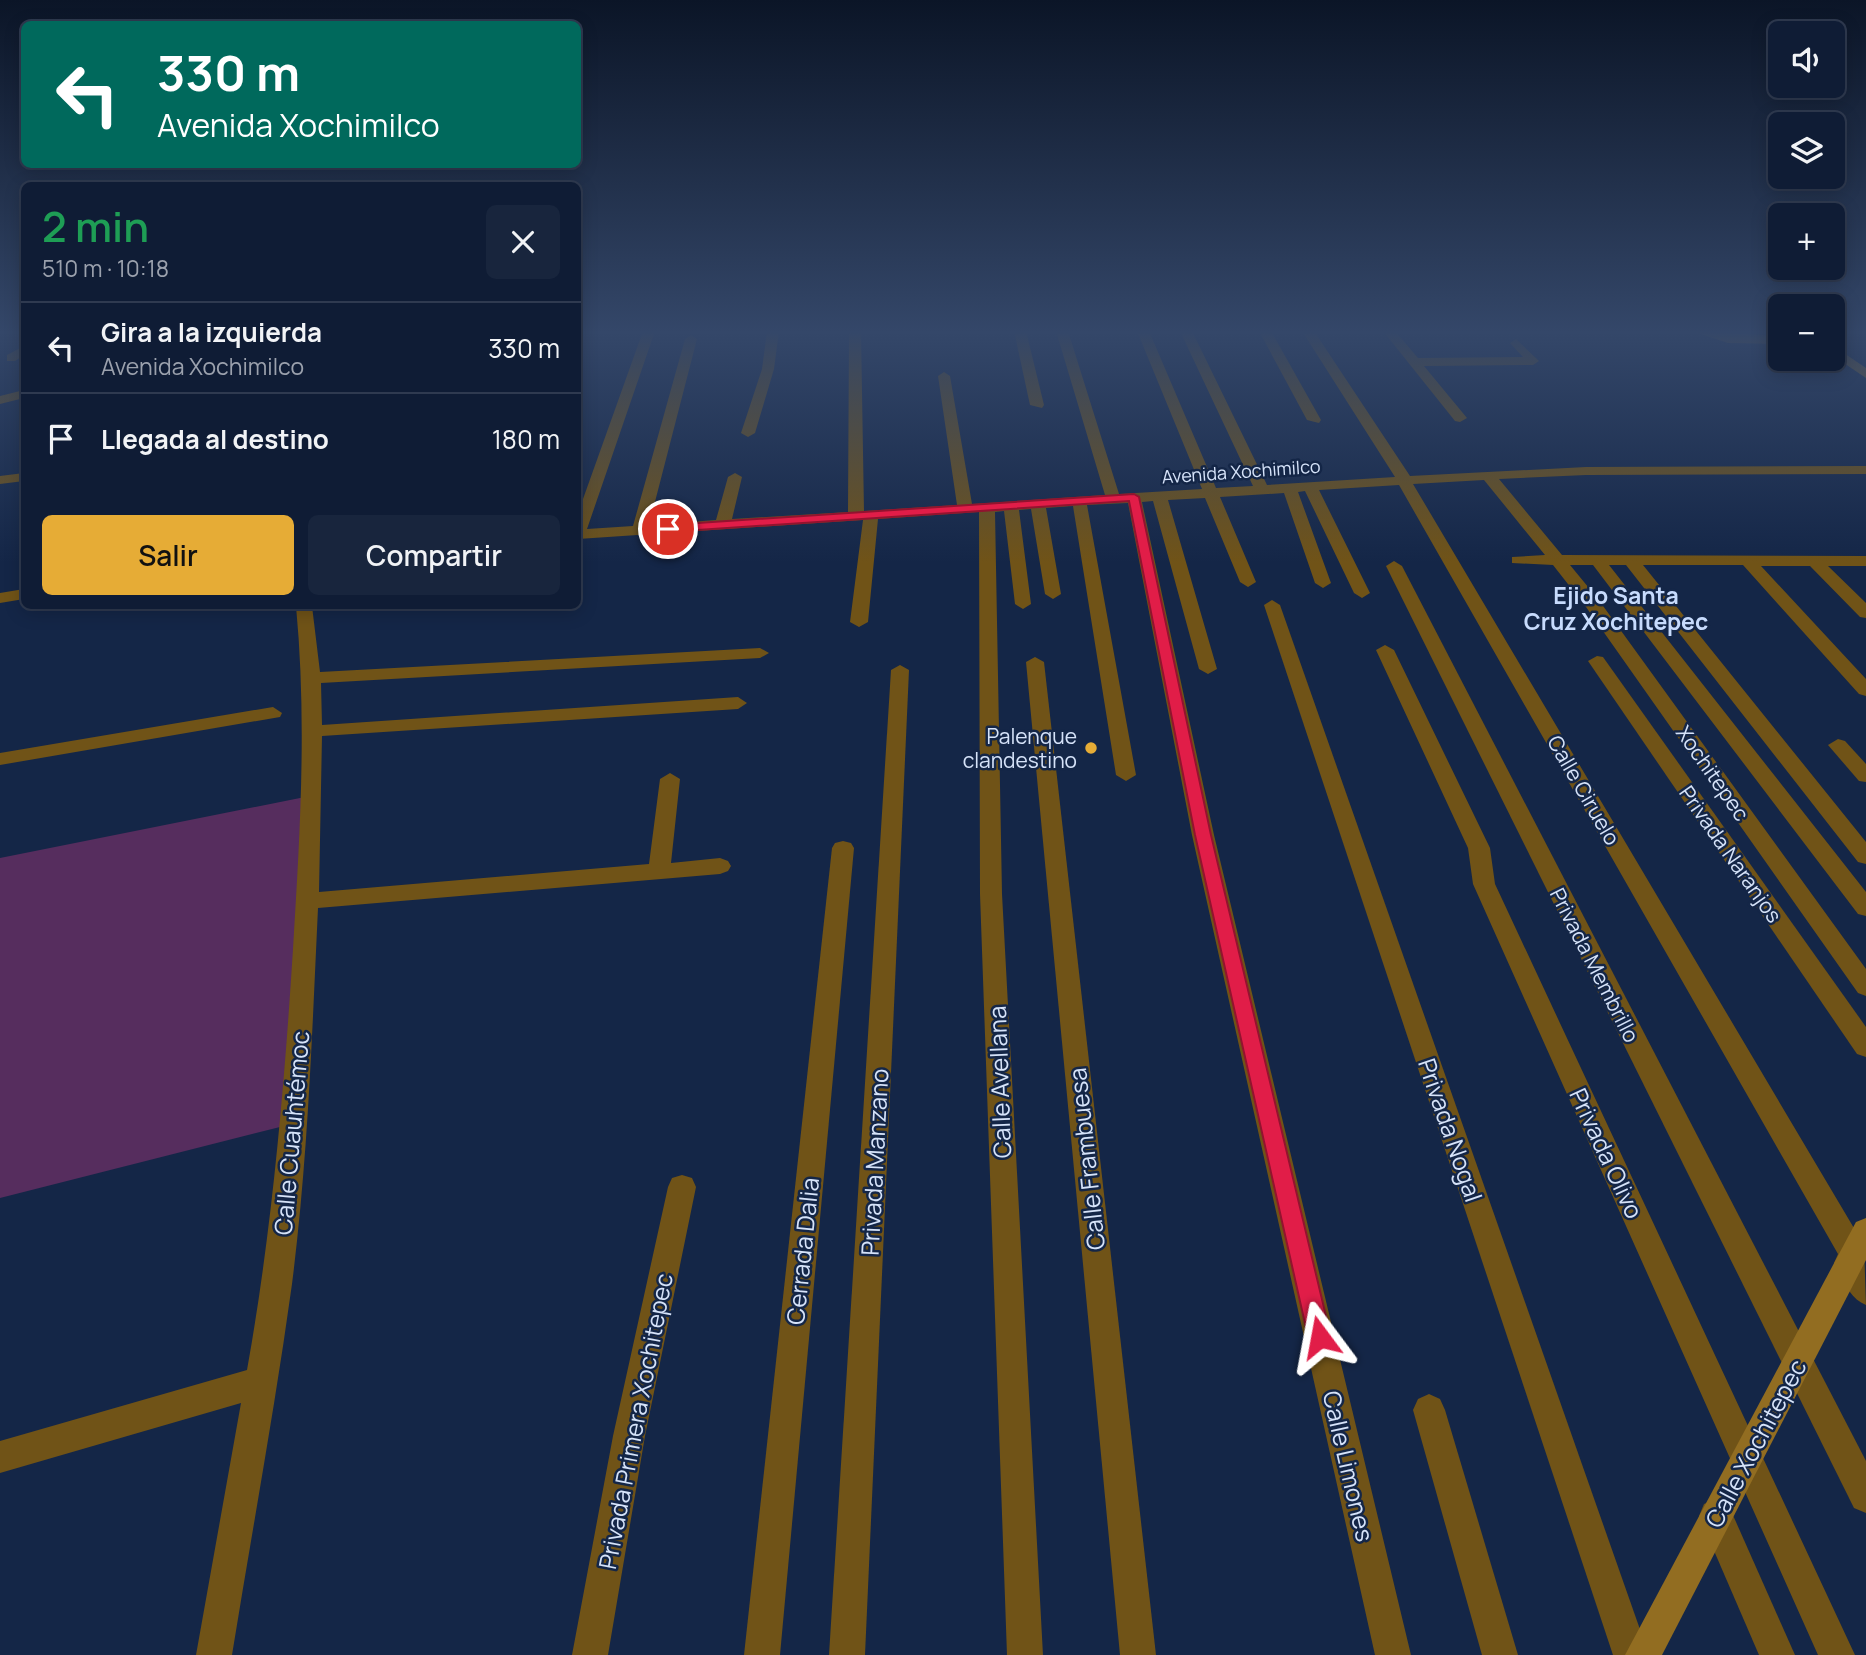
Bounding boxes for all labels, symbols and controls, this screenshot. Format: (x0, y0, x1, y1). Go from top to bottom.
map controls (1768, 21, 1845, 371)
button: sound (1768, 21, 1845, 98)
text: 330 m (157, 39, 300, 106)
icon: left (42, 49, 133, 140)
text: Avenida Xochimilco (157, 103, 440, 147)
button: layers (1768, 112, 1845, 189)
text: 2 min (42, 197, 149, 255)
button: + (1768, 203, 1845, 280)
button: close (486, 205, 560, 279)
text: 510 m · 10:18 (42, 252, 169, 284)
button: − (1768, 294, 1845, 371)
text: Gira a la izquierda (101, 314, 322, 350)
icon: left (42, 329, 80, 367)
text: 330 m (488, 330, 560, 366)
text: Avenida Xochimilco (101, 350, 304, 382)
icon: arrive (42, 420, 80, 458)
text: Llegada al destino (101, 421, 329, 457)
text: 180 m (492, 421, 560, 457)
street label: Avenida Xochimilco (1161, 453, 1321, 489)
pin (638, 499, 698, 559)
icon: arrive (649, 510, 687, 548)
button: Salir (42, 515, 294, 595)
button: Compartir (308, 515, 560, 595)
district label: Ejido Santa Cruz Xochitepec (1524, 579, 1708, 637)
street label: Xochitepec (1670, 720, 1756, 826)
place label: Palenque clandestino (963, 722, 1077, 774)
street label: Calle Ciruelo (1541, 730, 1627, 850)
marker: Palenque clandestino (1083, 740, 1099, 756)
street label: Privada Naranjos (1673, 780, 1789, 928)
street label: Privada Membrillo (1544, 883, 1646, 1047)
street label: Calle Avellana (980, 1005, 1018, 1159)
street label: Calle Cuauhtémoc (266, 1030, 316, 1236)
street label: Privada Nogal (1411, 1054, 1491, 1206)
street label: Calle Frambuesa (1060, 1066, 1112, 1252)
street label: Privada Manzano (853, 1068, 895, 1256)
street label: Privada Olivo (1562, 1082, 1652, 1224)
street label: Cerrada Dalia (778, 1176, 826, 1326)
street label: Privada Primera Xochitepec (590, 1270, 680, 1572)
position arrow (1283, 1300, 1357, 1374)
street label: Calle Xochitepec (1697, 1353, 1813, 1533)
street label: Calle Limones (1316, 1387, 1382, 1545)

